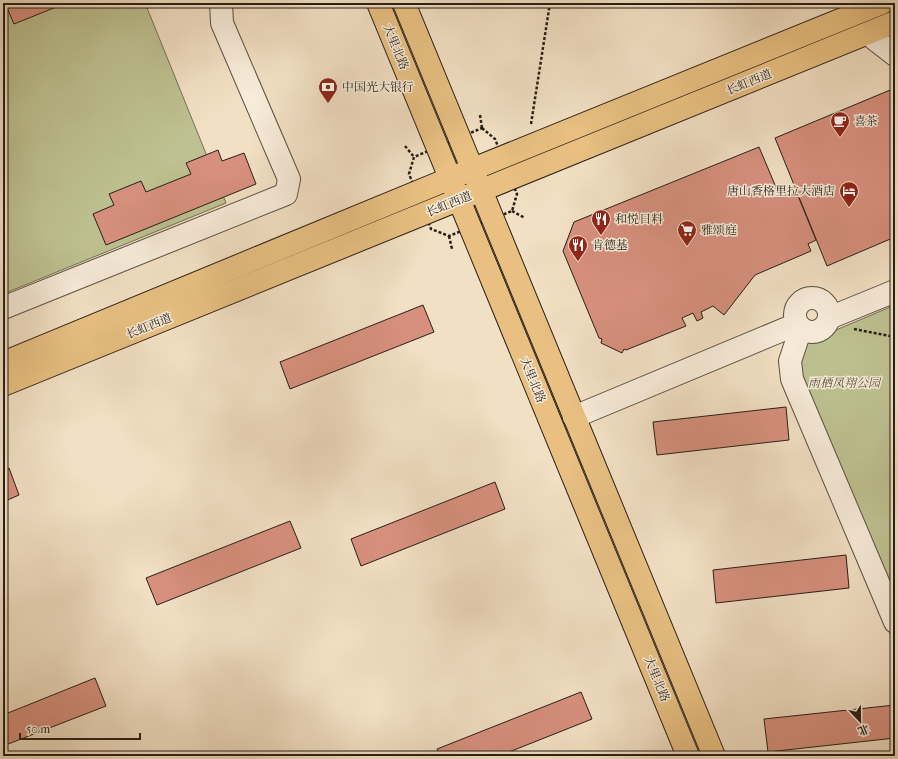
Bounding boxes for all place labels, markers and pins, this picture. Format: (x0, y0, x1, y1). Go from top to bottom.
bank icon: 中国光大银行 (317, 76, 339, 104)
place label: 中国光大银行 (342, 80, 414, 94)
cafe icon: 喜茶 (829, 110, 851, 138)
place label: 喜茶 (854, 114, 878, 128)
hotel icon: 唐山香格里拉大酒店 (838, 180, 860, 208)
place label: 唐山香格里拉大酒店 (727, 184, 835, 198)
restaurant icon: 和悦日料 (590, 208, 612, 236)
place label: 和悦日料 (615, 212, 663, 226)
supermarket icon: 雅颂庭 (676, 219, 698, 247)
place label: 雅颂庭 (701, 223, 737, 237)
restaurant icon: 肯德基 (567, 234, 589, 262)
place label: 肯德基 (592, 238, 628, 252)

